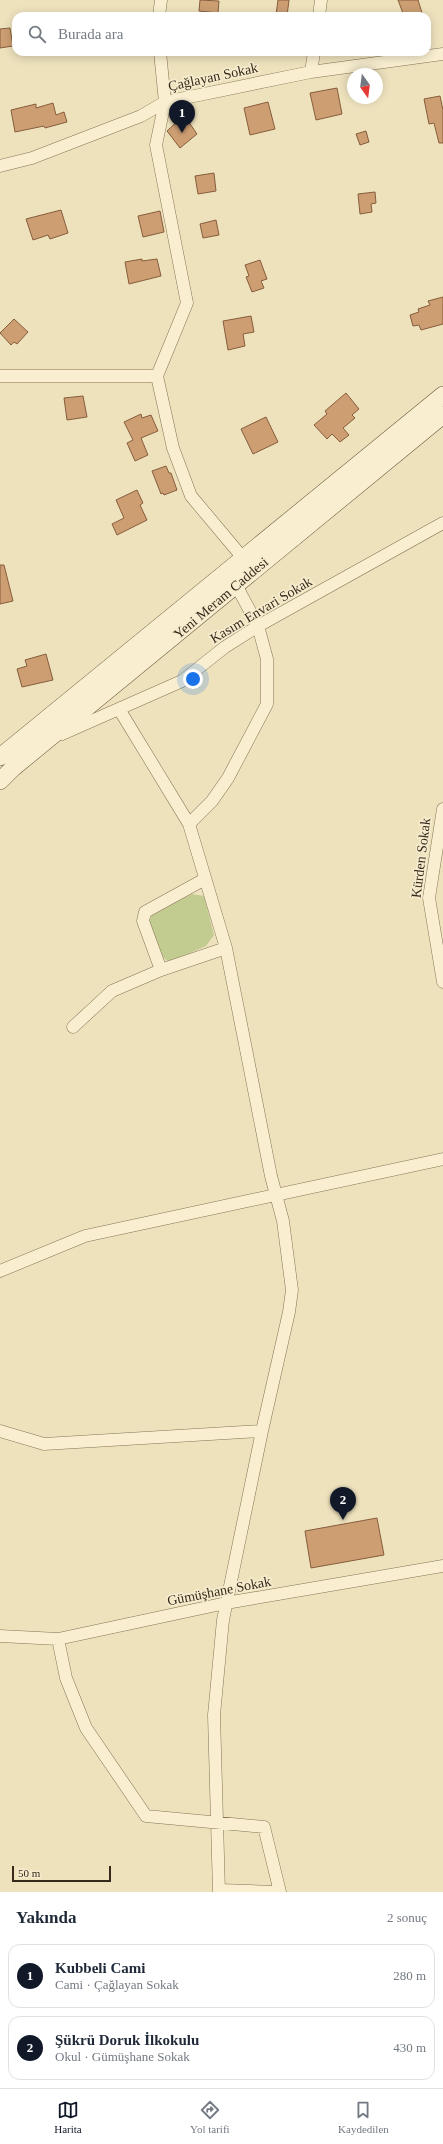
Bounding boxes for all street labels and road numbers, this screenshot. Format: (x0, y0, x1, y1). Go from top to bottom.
street label: Çağlayan Sokak (167, 60, 259, 94)
street label: Yeni Meram Caddesi (171, 554, 271, 642)
street label: Kasım Envari Sokak (207, 574, 315, 646)
street label: Kürden Sokak (409, 817, 433, 899)
street label: Gümüşhane Sokak (166, 1574, 272, 1608)

